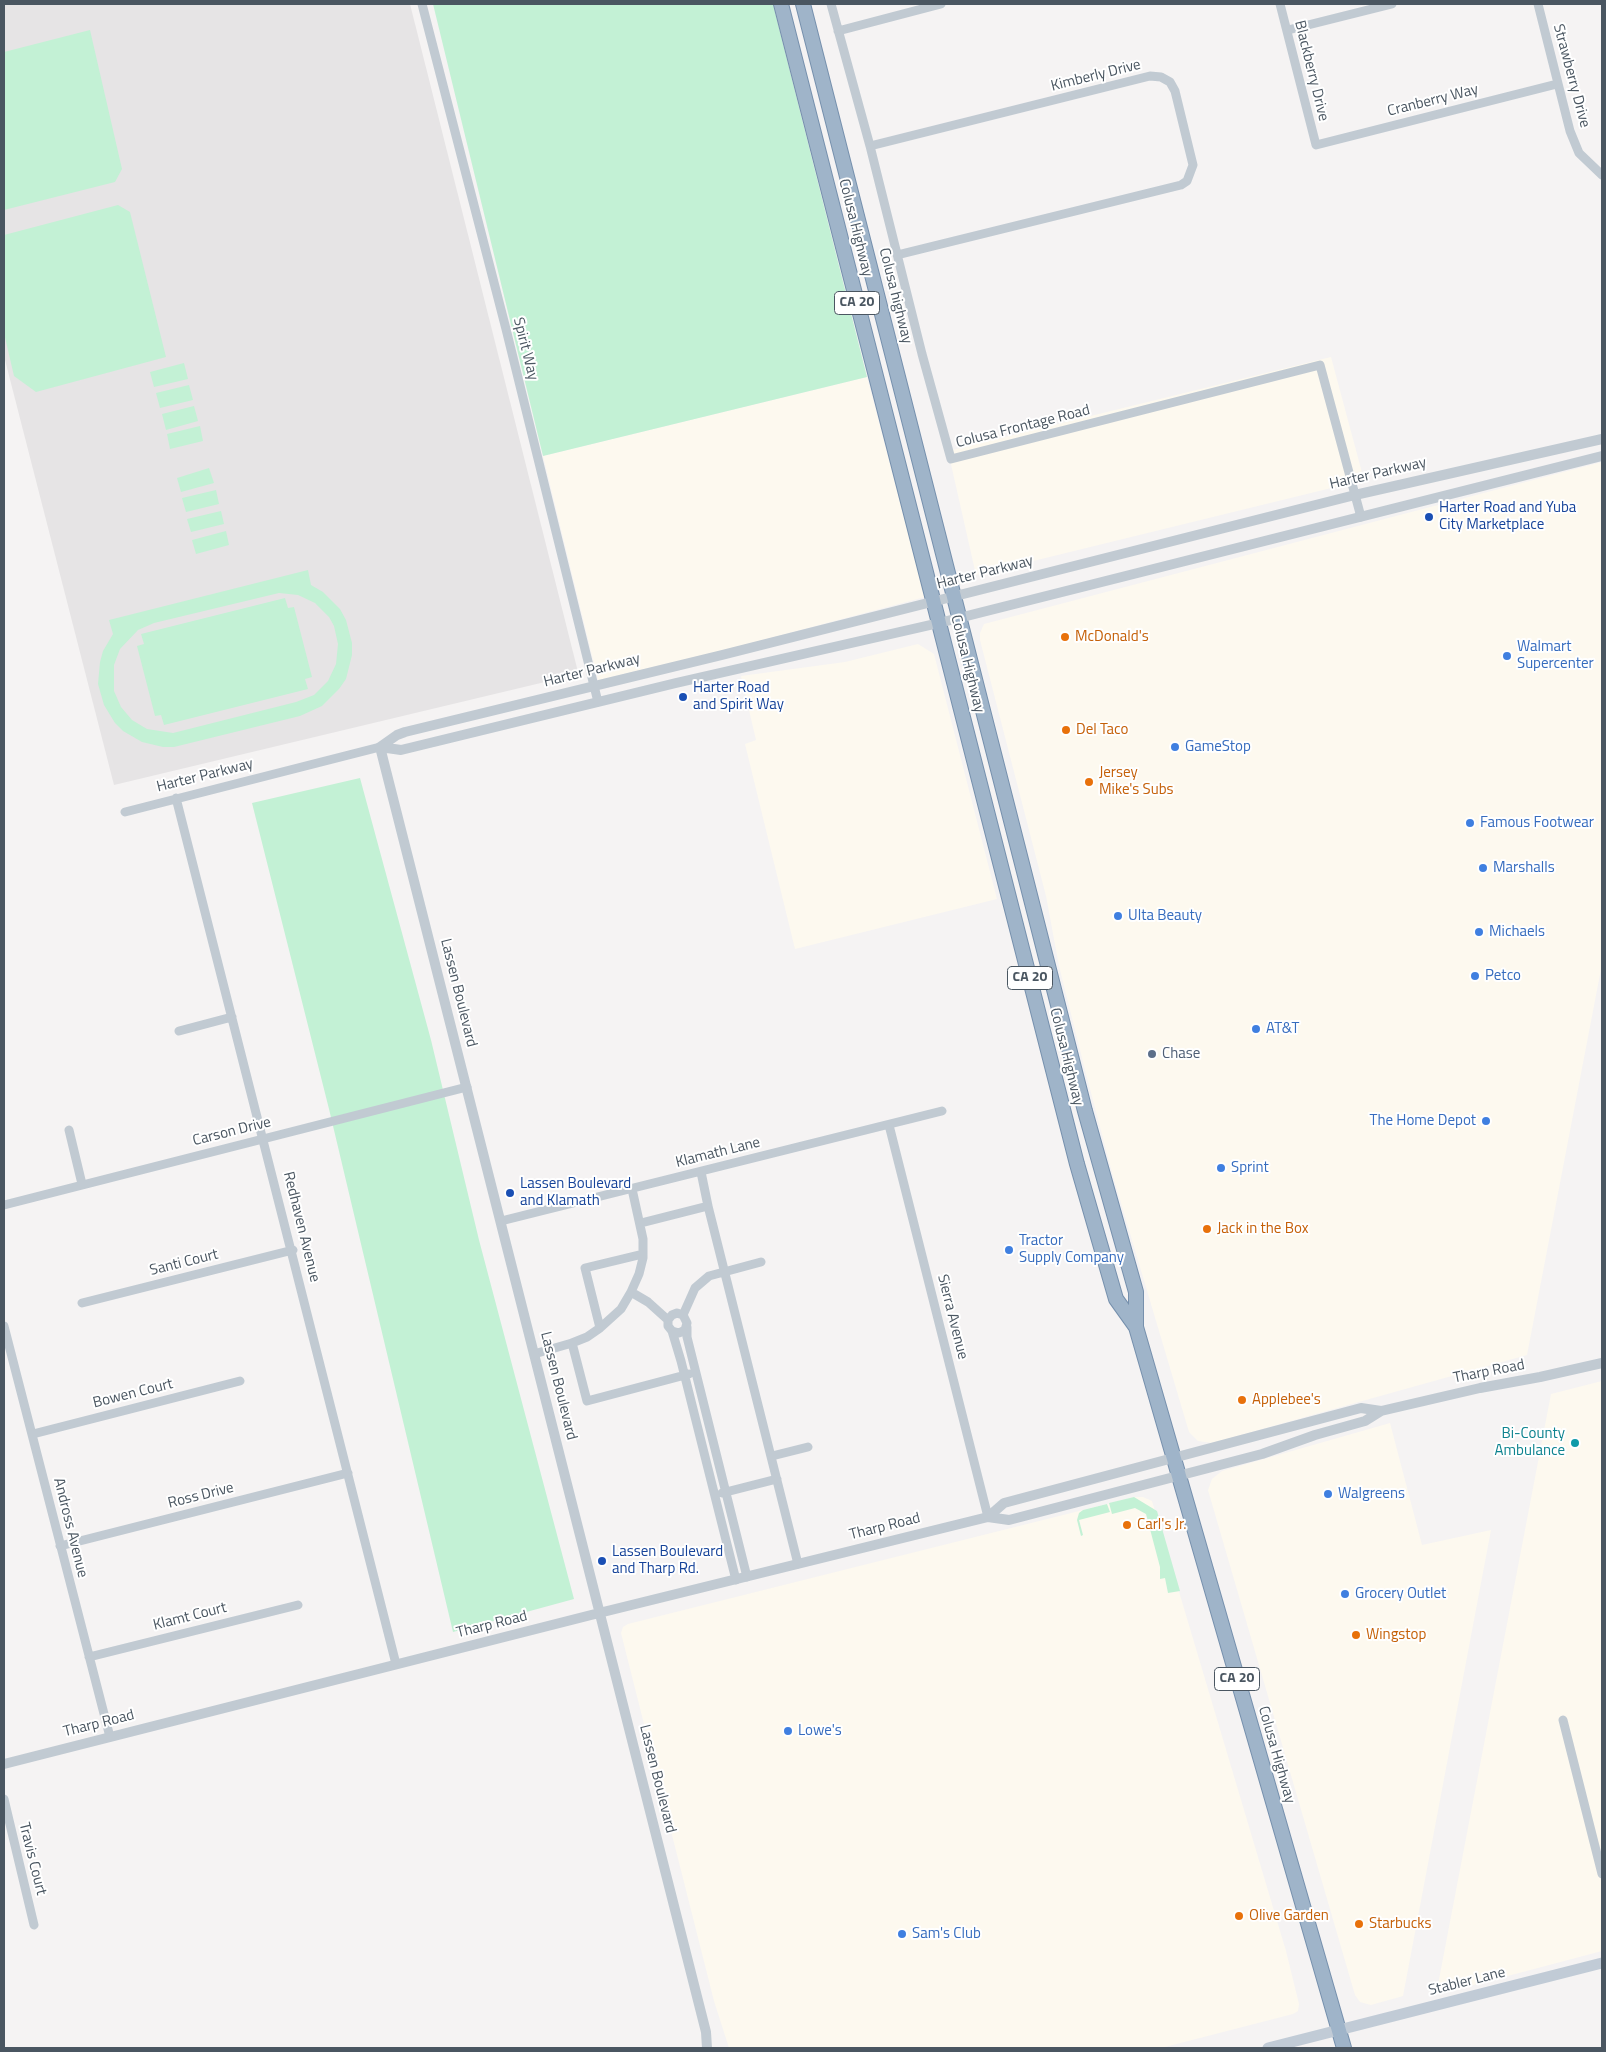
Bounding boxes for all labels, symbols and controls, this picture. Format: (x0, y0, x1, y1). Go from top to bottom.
street label: Blackberry Drive (1290, 19, 1332, 123)
street label: Strawberry Drive (1549, 22, 1593, 130)
street label: Kimberly Drive (1049, 56, 1143, 96)
street label: Cranberry Way (1386, 81, 1480, 121)
street label: Colusa Highway (834, 177, 876, 279)
street label: Colusa highway (874, 246, 916, 346)
road number: CA 20 (834, 292, 880, 314)
street label: Spirit Way (509, 316, 541, 382)
street label: Colusa Frontage Road (954, 402, 1092, 452)
street label: Harter Parkway (1328, 454, 1428, 494)
place label: Harter Road and Yuba City Marketplace (1439, 499, 1576, 534)
marker: Harter Road and Yuba City Marketplace (1423, 511, 1435, 523)
street label: Harter Parkway (935, 552, 1035, 594)
street label: Colusa Highway (946, 613, 988, 715)
place label: McDonald's (1075, 628, 1149, 646)
marker: McDonald's (1059, 631, 1071, 643)
place label: Walmart Supercenter (1517, 638, 1594, 673)
street label: Harter Parkway (542, 650, 642, 692)
marker: Walmart Supercenter (1501, 650, 1513, 662)
place label: Harter Road and Spirit Way (693, 679, 784, 714)
marker: Harter Road and Spirit Way (677, 691, 689, 703)
place label: Del Taco (1076, 721, 1128, 739)
marker: Del Taco (1060, 724, 1072, 736)
place label: GameStop (1185, 738, 1251, 756)
marker: GameStop (1169, 741, 1181, 753)
street label: Harter Parkway (155, 755, 255, 797)
place label: Jersey Mike's Subs (1099, 764, 1174, 799)
marker: Jersey Mike's Subs (1083, 776, 1095, 788)
place label: Famous Footwear (1480, 814, 1594, 832)
marker: Famous Footwear (1464, 817, 1476, 829)
place label: Marshalls (1493, 859, 1555, 877)
marker: Marshalls (1477, 862, 1489, 874)
place label: Ulta Beauty (1128, 907, 1202, 925)
marker: Ulta Beauty (1112, 910, 1124, 922)
place label: Michaels (1489, 923, 1545, 941)
marker: Michaels (1473, 926, 1485, 938)
street label: Lassen Boulevard (436, 937, 480, 1049)
road number: CA 20 (1008, 966, 1052, 990)
place label: Petco (1485, 967, 1521, 985)
marker: Petco (1469, 970, 1481, 982)
street label: Colusa Highway (1045, 1006, 1087, 1108)
place label: AT&T (1266, 1020, 1299, 1038)
marker: AT&T (1250, 1023, 1262, 1035)
place label: Chase (1162, 1045, 1200, 1063)
marker: Chase (1146, 1048, 1158, 1060)
place label: The Home Depot (1370, 1112, 1476, 1130)
street label: Carson Drive (191, 1114, 273, 1150)
marker: The Home Depot (1480, 1115, 1492, 1127)
street label: Klamath Lane (674, 1134, 762, 1172)
place label: Sprint (1231, 1159, 1269, 1177)
marker: Sprint (1215, 1162, 1227, 1174)
street label: Redhaven Avenue (279, 1170, 323, 1284)
place label: Lassen Boulevard and Klamath (520, 1175, 631, 1210)
marker: Lassen Boulevard and Klamath (504, 1187, 516, 1199)
place label: Jack in the Box (1217, 1220, 1308, 1238)
marker: Jack in the Box (1201, 1223, 1213, 1235)
place label: Tractor Supply Company (1019, 1232, 1124, 1267)
marker: Tractor Supply Company (1003, 1244, 1015, 1256)
street label: Santi Court (148, 1246, 220, 1280)
street label: Sierra Avenue (933, 1273, 971, 1361)
street label: Lassen Boulevard (536, 1330, 580, 1442)
street label: Tharp Road (1452, 1356, 1526, 1388)
street label: Bowen Court (91, 1375, 175, 1413)
place label: Applebee's (1252, 1391, 1321, 1409)
marker: Applebee's (1236, 1394, 1248, 1406)
place label: Bi-County Ambulance (1495, 1425, 1565, 1460)
marker: Bi-County Ambulance (1569, 1437, 1581, 1449)
street label: Andross Avenue (49, 1476, 91, 1580)
street label: Ross Drive (166, 1479, 236, 1513)
place label: Walgreens (1338, 1485, 1405, 1503)
marker: Walgreens (1322, 1488, 1334, 1500)
street label: Tharp Road (848, 1510, 922, 1544)
place label: Carl's Jr. (1137, 1516, 1187, 1534)
marker: Carl's Jr. (1121, 1519, 1133, 1531)
place label: Lassen Boulevard and Tharp Rd. (612, 1543, 723, 1578)
marker: Lassen Boulevard and Tharp Rd. (596, 1555, 608, 1567)
place label: Grocery Outlet (1355, 1585, 1446, 1603)
marker: Grocery Outlet (1339, 1588, 1351, 1600)
street label: Klamt Court (151, 1599, 229, 1635)
street label: Tharp Road (455, 1608, 529, 1642)
place label: Wingstop (1366, 1626, 1426, 1644)
marker: Wingstop (1350, 1629, 1362, 1641)
road number: CA 20 (1214, 1668, 1260, 1690)
street label: Colusa Highway (1254, 1704, 1298, 1806)
street label: Tharp Road (62, 1707, 136, 1741)
place label: Lowe's (798, 1722, 842, 1740)
street label: Lassen Boulevard (635, 1723, 679, 1835)
marker: Lowe's (782, 1725, 794, 1737)
street label: Travis Court (14, 1821, 50, 1897)
place label: Olive Garden (1249, 1907, 1329, 1925)
marker: Olive Garden (1233, 1910, 1245, 1922)
place label: Starbucks (1369, 1915, 1432, 1933)
marker: Starbucks (1353, 1918, 1365, 1930)
place label: Sam's Club (912, 1925, 981, 1943)
marker: Sam's Club (896, 1928, 908, 1940)
street label: Stabler Lane (1427, 1964, 1507, 2000)

